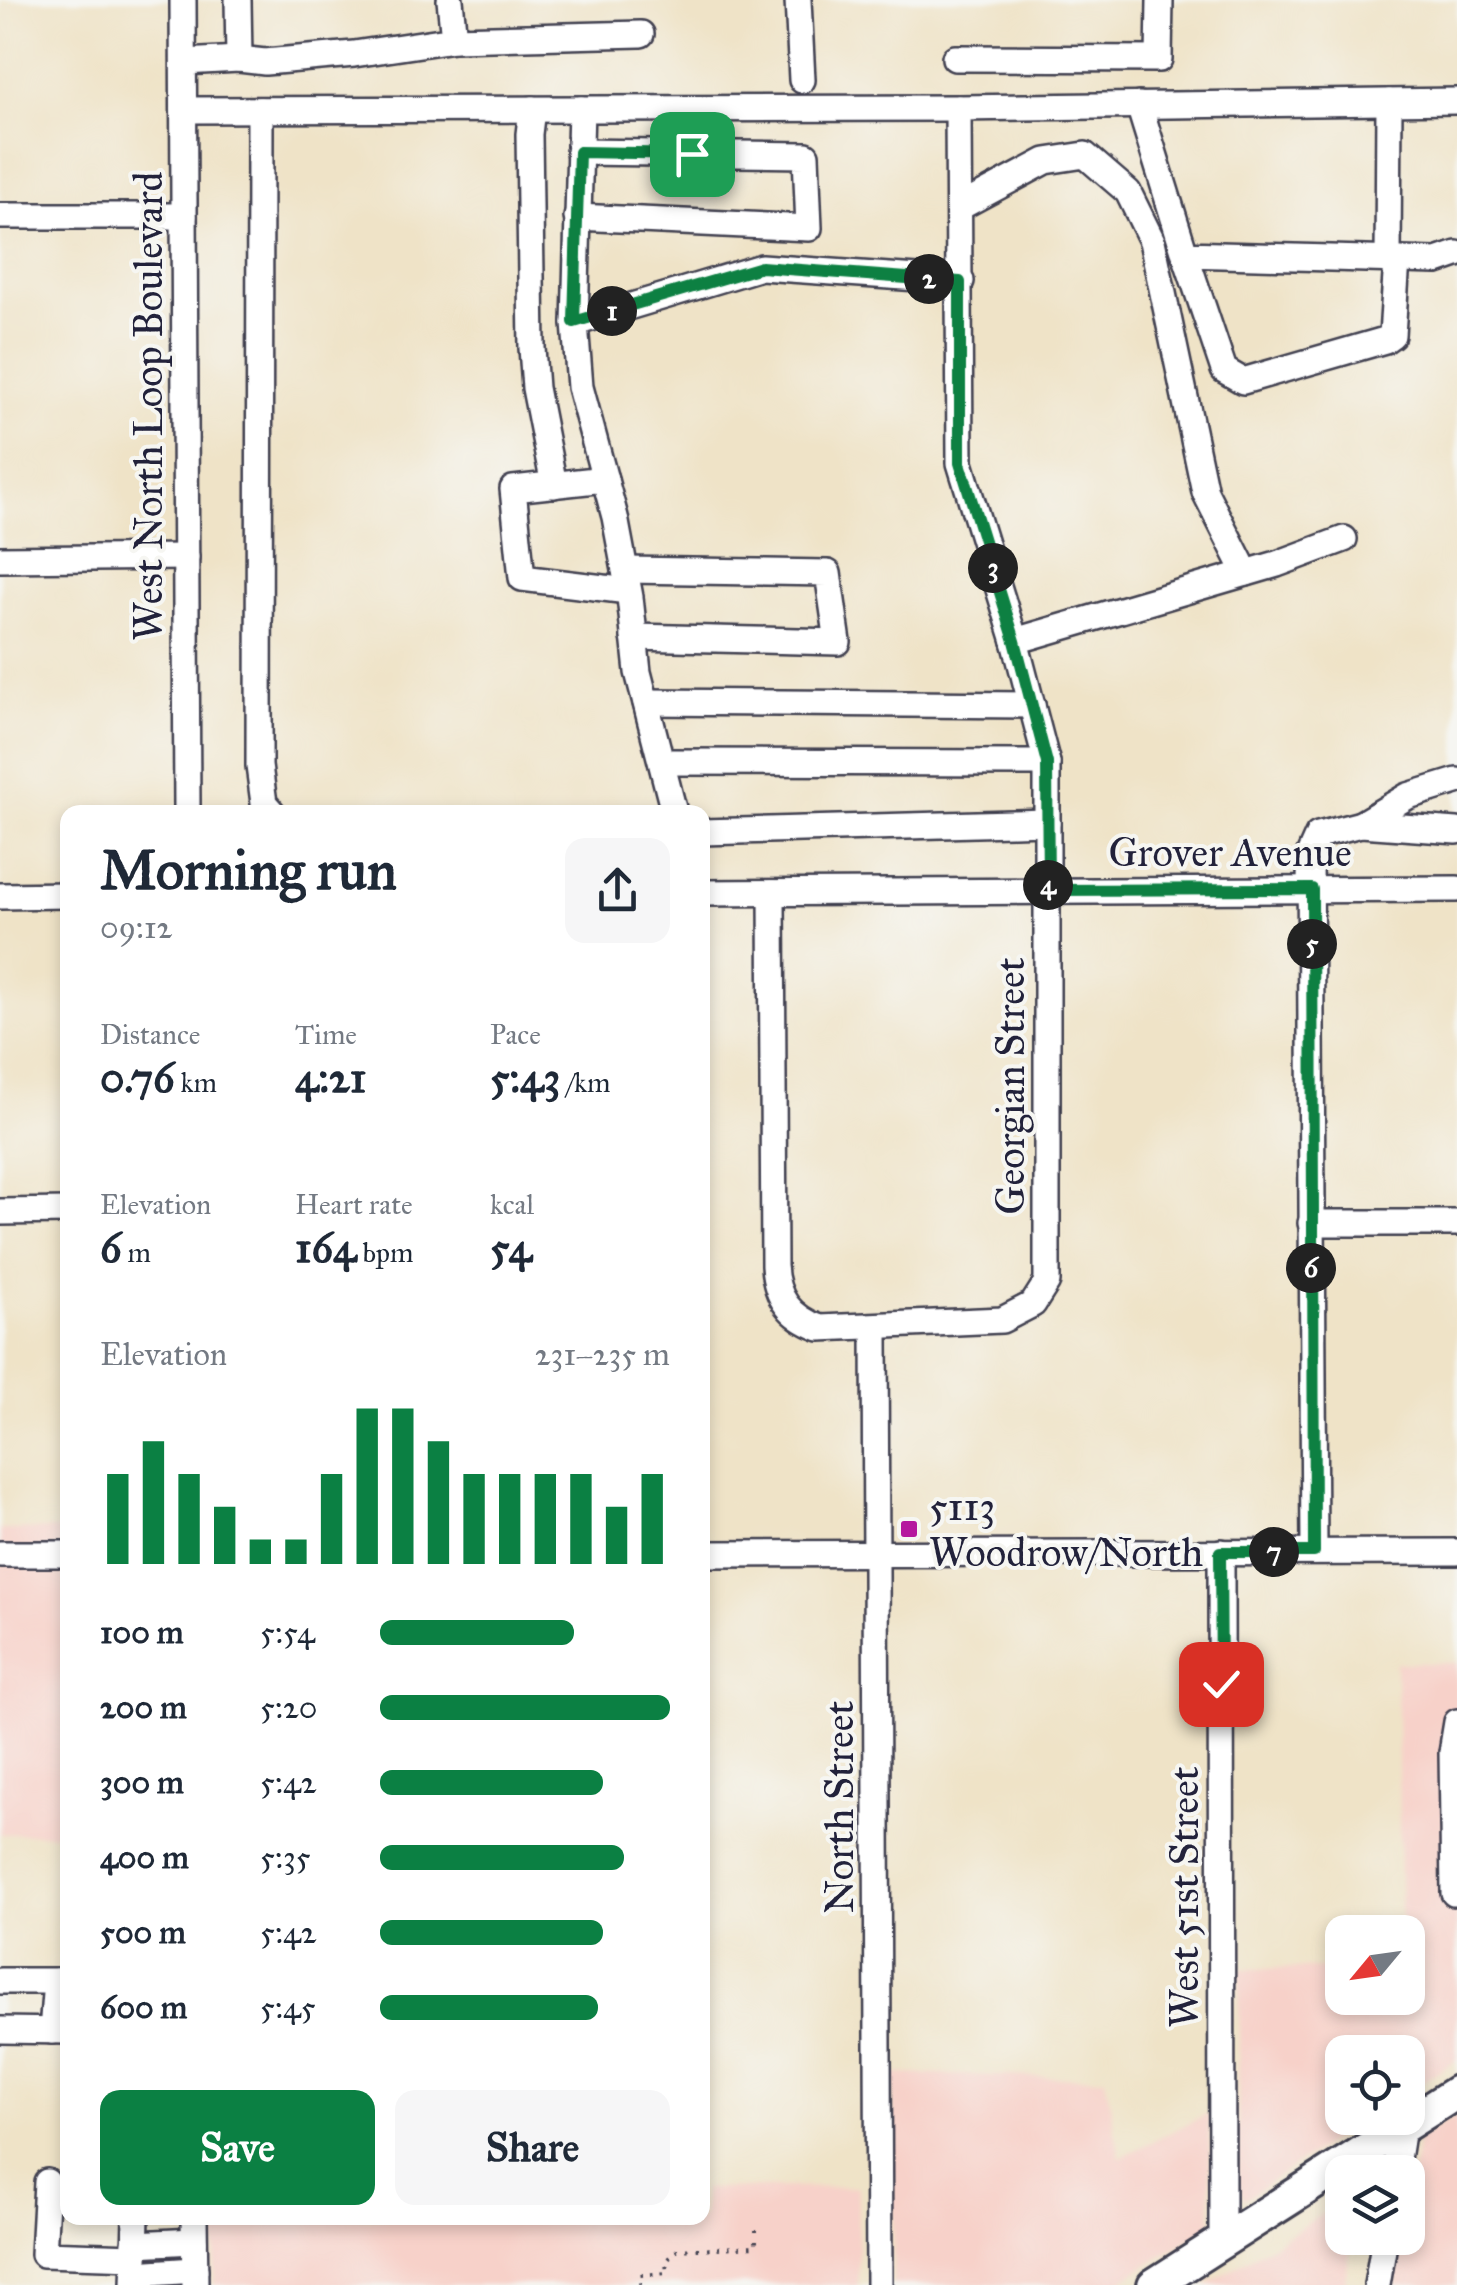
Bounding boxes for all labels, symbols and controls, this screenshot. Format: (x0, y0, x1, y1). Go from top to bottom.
pin (650, 112, 735, 197)
icon: arrive (665, 127, 720, 182)
street label: West North Loop Boulevard (124, 171, 173, 641)
pin: 2 (904, 254, 954, 304)
text: 2 (922, 261, 936, 296)
pin: 1 (587, 286, 637, 336)
text: 1 (606, 293, 618, 328)
pin: 3 (968, 543, 1018, 593)
text: 3 (987, 550, 999, 585)
street label: Grover Avenue (1108, 828, 1352, 877)
text: Morning run (100, 837, 397, 904)
button: share (565, 838, 670, 943)
pin: 4 (1023, 860, 1073, 910)
text: 4 (1040, 867, 1056, 902)
text: 09:12 (100, 908, 172, 947)
pin: 5 (1287, 919, 1337, 969)
text: 5 (1305, 926, 1319, 961)
street label: Georgian Street (986, 957, 1035, 1215)
text: Distance (100, 1017, 200, 1052)
text: Time (295, 1017, 357, 1052)
text: Pace (490, 1017, 541, 1052)
text: 0.76 (100, 1052, 174, 1104)
text: 4:21 (295, 1052, 366, 1104)
text: 5:43 (490, 1052, 560, 1104)
text: km (174, 1065, 217, 1100)
text: /km (560, 1065, 610, 1100)
text: Elevation (100, 1187, 211, 1222)
text: Heart rate (295, 1187, 413, 1222)
text: kcal (490, 1187, 534, 1222)
text: 6 (100, 1222, 122, 1274)
text: 164 (295, 1222, 356, 1274)
text: 54 (490, 1222, 532, 1274)
text: m (122, 1235, 151, 1270)
text: bpm (356, 1235, 413, 1270)
pin: 6 (1286, 1243, 1336, 1293)
text: 6 (1304, 1250, 1318, 1285)
text: Elevation (100, 1335, 227, 1374)
text: 231–235 m (535, 1335, 670, 1374)
place label: 5113 Woodrow/North (929, 1482, 1203, 1577)
marker: 5113 Woodrow/North (898, 1518, 920, 1540)
pin: 7 (1249, 1527, 1299, 1577)
text: 7 (1267, 1534, 1281, 1569)
text: 100 m (100, 1613, 184, 1652)
text: 5:54 (260, 1613, 315, 1652)
pin (1179, 1642, 1264, 1727)
icon: check (1194, 1657, 1249, 1712)
text: 200 m (100, 1688, 187, 1727)
text: 5:20 (260, 1688, 317, 1727)
street label: North Street (815, 1701, 864, 1913)
text: 300 m (100, 1763, 184, 1802)
text: 5:42 (260, 1763, 317, 1802)
street label: West 51st Street (1160, 1766, 1209, 2028)
text: 400 m (100, 1838, 189, 1877)
text: 5:35 (260, 1838, 311, 1877)
text: 500 m (100, 1913, 186, 1952)
text: 5:42 (260, 1913, 317, 1952)
north arrow (1325, 1915, 1425, 2015)
map controls (1325, 1915, 1425, 2255)
text: 600 m (100, 1988, 187, 2027)
text: 5:45 (260, 1988, 316, 2027)
button: locate (1325, 2035, 1425, 2135)
button: Save (100, 2090, 375, 2205)
button: Share (395, 2090, 670, 2205)
button: layers (1325, 2155, 1425, 2255)

